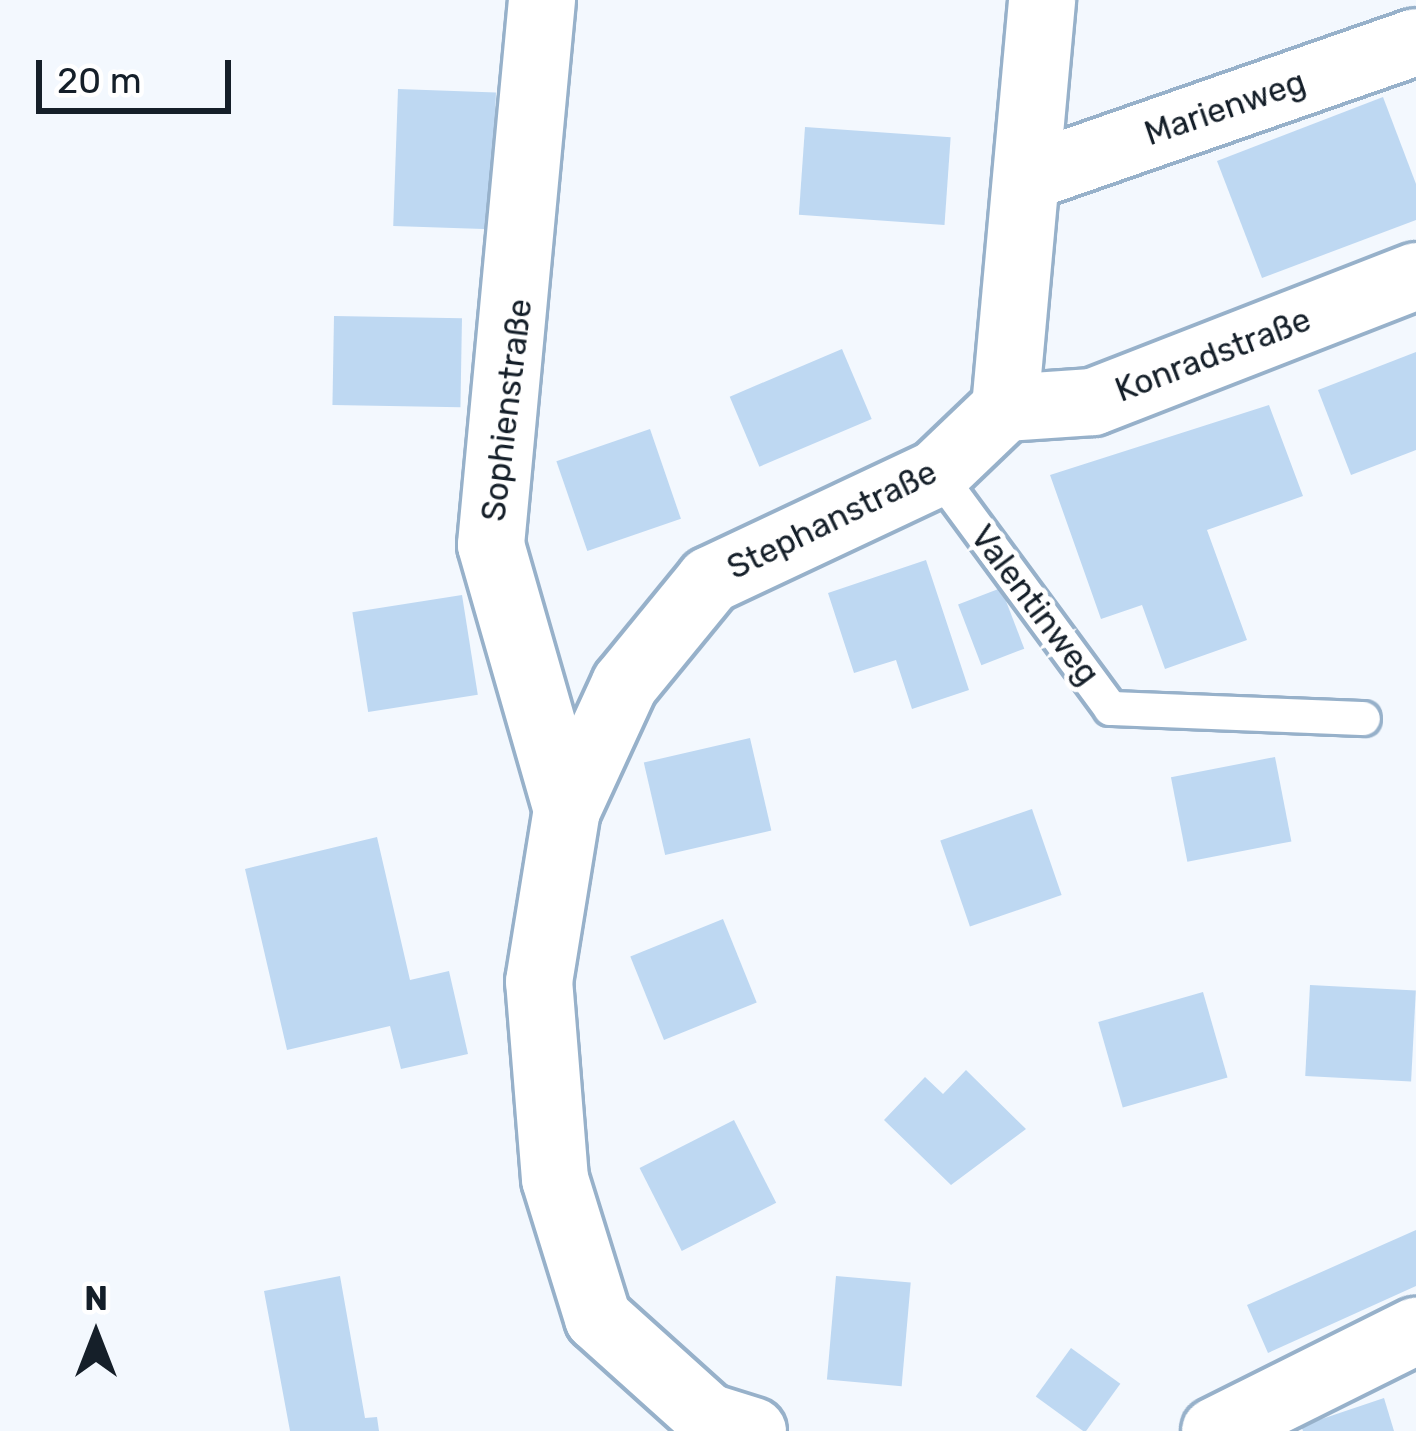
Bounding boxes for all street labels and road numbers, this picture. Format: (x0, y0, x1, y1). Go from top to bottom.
street label: Marienweg (1139, 62, 1311, 154)
street label: Sophienstraße (474, 297, 540, 523)
street label: Konradstraße (1110, 300, 1316, 410)
street label: Stephanstraße (721, 452, 943, 588)
street label: Valentinweg (962, 518, 1108, 692)

